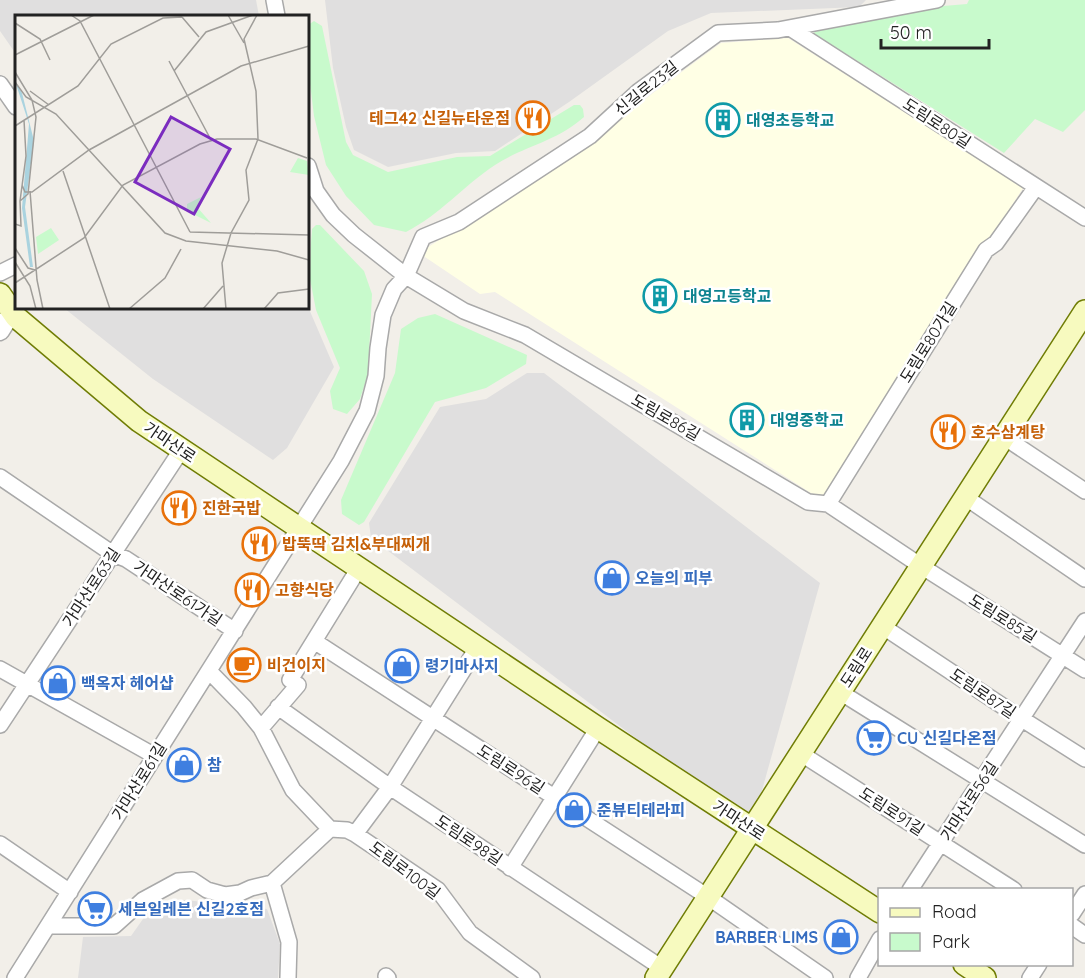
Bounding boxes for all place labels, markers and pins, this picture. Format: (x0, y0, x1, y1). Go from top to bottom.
restaurant icon: 테그42 신길뉴타운점 (515, 100, 551, 136)
building icon: 대영초등학교 (705, 102, 741, 138)
place label: 테그42 신길뉴타운점 (369, 108, 510, 128)
place label: 대영초등학교 (746, 110, 835, 130)
building icon: 대영고등학교 (642, 278, 678, 314)
place label: 대영고등학교 (683, 286, 772, 306)
building icon: 대영중학교 (729, 402, 765, 438)
place label: 대영중학교 (770, 410, 844, 430)
restaurant icon: 호수삼계탕 (930, 414, 966, 450)
place label: 호수삼계탕 (971, 422, 1045, 442)
restaurant icon: 진한국밥 (161, 490, 197, 526)
place label: 진한국밥 (202, 498, 261, 518)
restaurant icon: 밥뚝딱 김치&부대찌개 (241, 526, 277, 562)
place label: 밥뚝딱 김치&부대찌개 (282, 534, 430, 554)
shop icon: 오늘의 피부 (594, 560, 630, 596)
place label: 오늘의 피부 (635, 568, 713, 588)
restaurant icon: 고향식당 (234, 572, 270, 608)
place label: 고향식당 (275, 580, 334, 600)
cafe icon: 비건이지 (226, 647, 262, 683)
shop icon: 령기마사지 (384, 648, 420, 684)
place label: 비건이지 (267, 655, 326, 675)
place label: 령기마사지 (425, 656, 499, 676)
shop icon: 백옥자 헤어샵 (40, 665, 76, 701)
place label: 백옥자 헤어샵 (81, 673, 174, 693)
supermarket icon: CU 신길다온점 (856, 720, 892, 756)
place label: CU 신길다온점 (897, 728, 996, 748)
shop icon: 참 (166, 747, 202, 783)
place label: 참 (207, 755, 222, 775)
shop icon: 준뷰티테라피 (556, 792, 592, 828)
place label: 준뷰티테라피 (597, 800, 685, 820)
supermarket icon: 세븐일레븐 신길2호점 (77, 891, 113, 927)
place label: 세븐일레븐 신길2호점 (118, 899, 264, 919)
shop icon: BARBER LIMS (823, 919, 859, 955)
place label: BARBER LIMS (715, 927, 818, 947)

